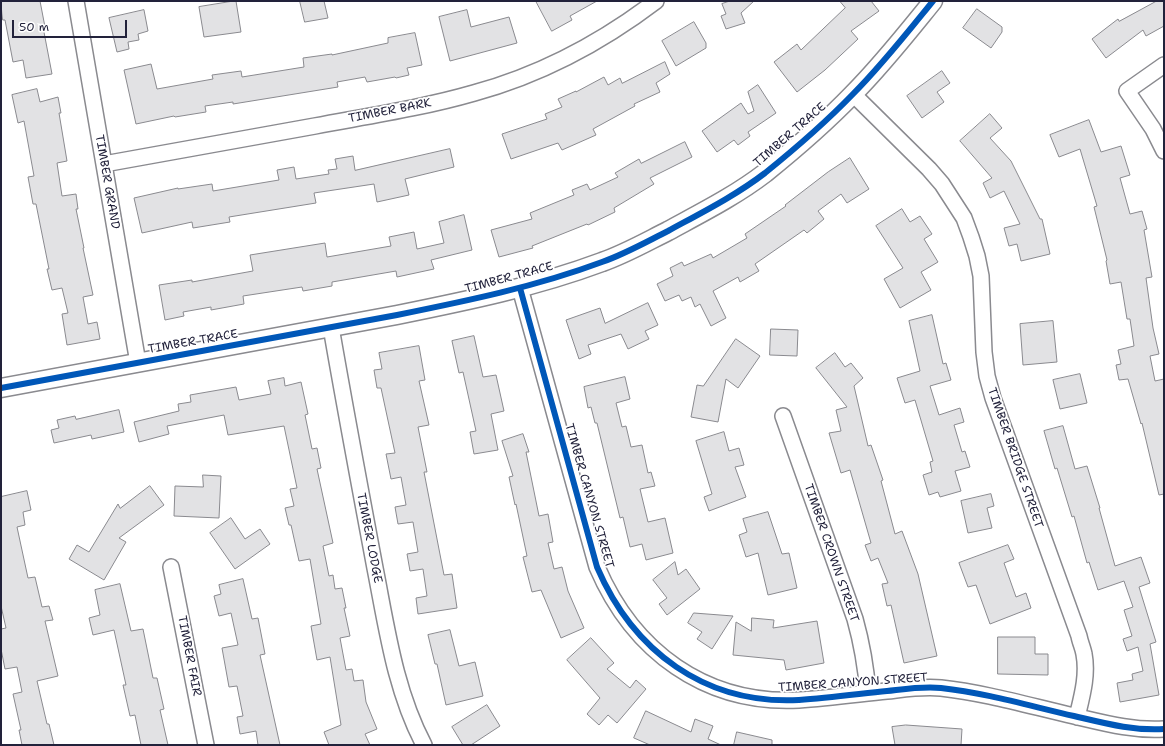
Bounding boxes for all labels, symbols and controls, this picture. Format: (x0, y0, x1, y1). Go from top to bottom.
scale bar (14, 12, 129, 38)
text: 50 m (19, 19, 49, 35)
street label: TIMBER BARK (347, 96, 433, 126)
street label: TIMBER TRACE (751, 100, 829, 170)
street label: TIMBER GRAND (92, 134, 122, 230)
street label: TIMBER TRACE (463, 259, 555, 297)
street label: TIMBER TRACE (147, 327, 239, 357)
street label: TIMBER BRIDGE STREET (984, 386, 1046, 530)
street label: TIMBER CANYON STREET (561, 422, 617, 570)
street label: TIMBER CROWN STREET (801, 482, 861, 624)
street label: TIMBER LODGE (353, 492, 385, 584)
street label: TIMBER FAIR (174, 615, 204, 697)
street label: TIMBER CANYON STREET (778, 671, 928, 695)

